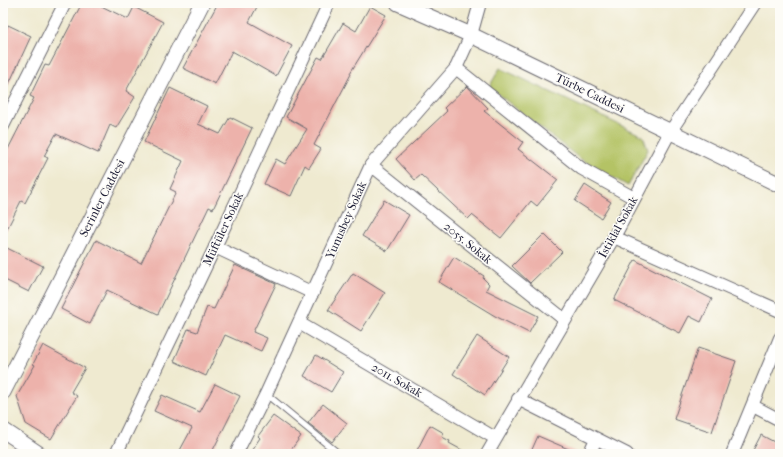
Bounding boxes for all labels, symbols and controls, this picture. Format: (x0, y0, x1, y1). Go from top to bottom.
street label: Türbe Caddesi (553, 70, 627, 116)
street label: Serinler Caddesi (76, 156, 128, 239)
street label: Yunusbey Sokak (322, 178, 370, 262)
street label: Müftüler Sokak (200, 189, 247, 268)
street label: İstiklal Sokak (595, 193, 641, 260)
street label: 2055. Sokak (441, 219, 496, 267)
street label: 2011. Sokak (369, 360, 426, 401)

